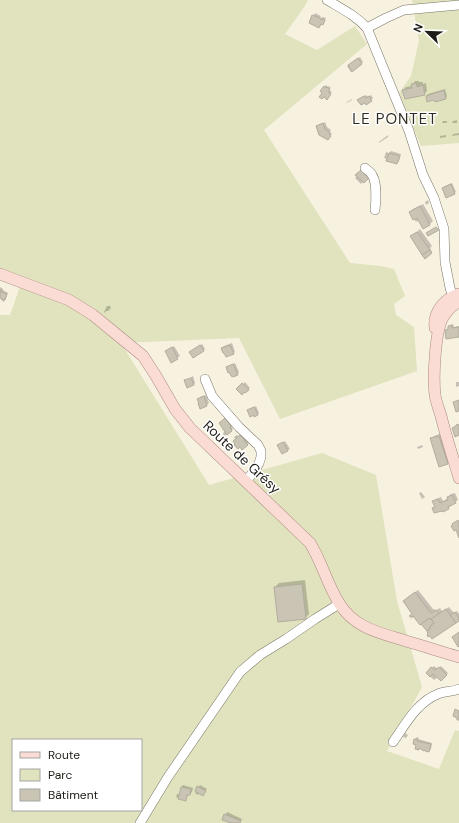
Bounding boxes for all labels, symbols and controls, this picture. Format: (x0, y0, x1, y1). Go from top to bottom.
north arrow (407, 12, 447, 52)
text: N (410, 22, 426, 35)
district label: LE PONTET (352, 109, 438, 129)
street label: Route de Grésy (199, 416, 285, 498)
legend (12, 739, 142, 811)
text: Route (48, 747, 80, 763)
text: Parc (48, 767, 72, 783)
text: Bâtiment (48, 787, 99, 803)

